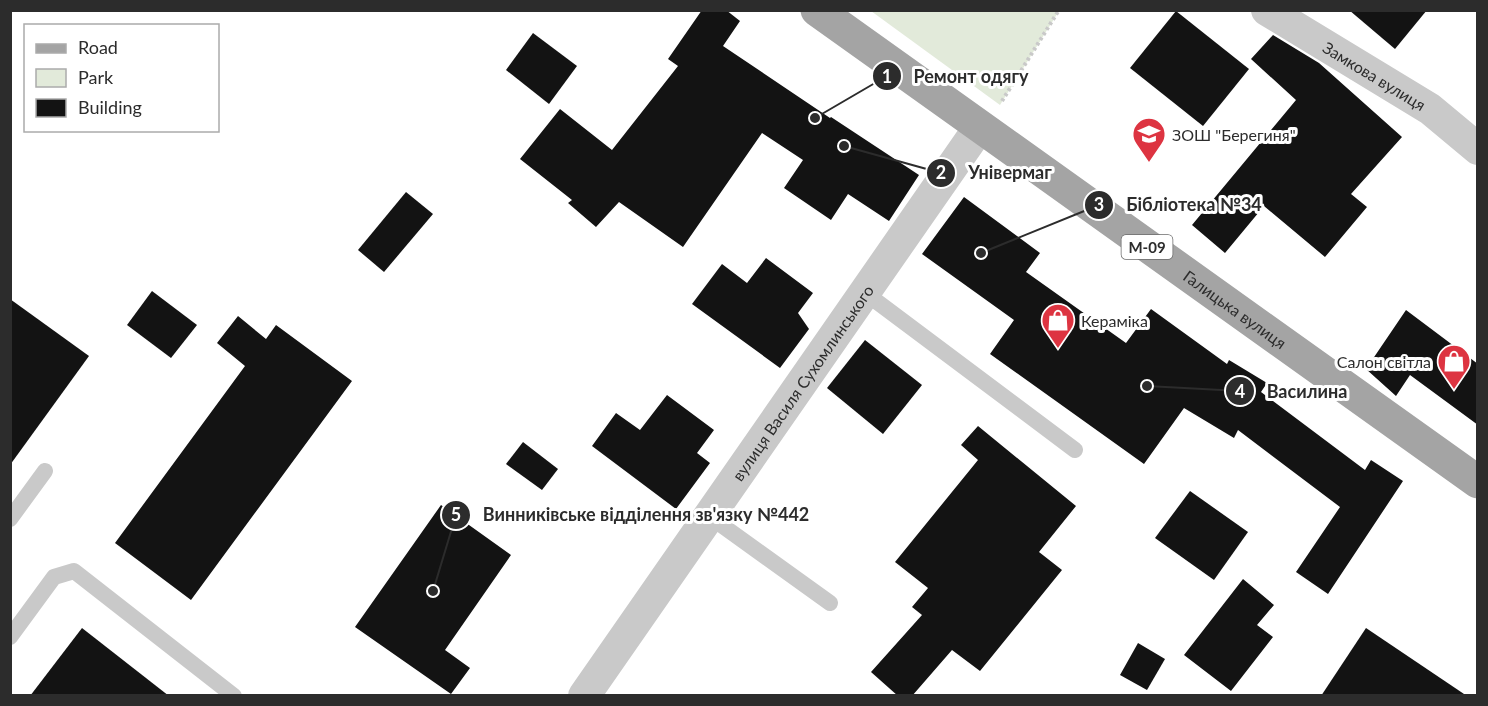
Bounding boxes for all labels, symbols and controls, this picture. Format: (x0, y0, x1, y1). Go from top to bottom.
legend (24, 24, 219, 132)
text: Road (78, 36, 118, 58)
street label: Замкова вулиця (1320, 37, 1430, 114)
callout: Ремонт одягу (872, 58, 1041, 94)
text: 1 (882, 65, 892, 87)
text: Ремонт одягу (913, 65, 1029, 87)
text: Park (78, 66, 114, 88)
text: Building (78, 96, 142, 118)
school or university icon: ЗОШ "Берегиня" (1131, 116, 1167, 163)
place label: ЗОШ "Берегиня" (1172, 125, 1296, 144)
callout: Універмаг (926, 155, 1064, 191)
text: 2 (936, 161, 946, 183)
text: Універмаг (967, 161, 1052, 183)
callout: Бібліотека №34 (1084, 187, 1274, 223)
text: 3 (1094, 193, 1104, 215)
text: Бібліотека №34 (1126, 193, 1262, 215)
road number: М-09 (1122, 235, 1172, 259)
street label: Галицька вулиця (1180, 266, 1290, 352)
street label: вулиця Василя Сухомлинського (728, 281, 877, 484)
shop icon: Кераміка (1040, 302, 1076, 349)
place label: Кераміка (1081, 311, 1148, 330)
shop icon: Салон світла (1436, 343, 1472, 390)
place label: Салон світла (1337, 352, 1431, 371)
callout: Василина (1225, 373, 1360, 409)
text: 4 (1235, 380, 1245, 402)
text: Василина (1267, 380, 1347, 402)
callout: Винниківське відділення зв'язку №442 (441, 497, 822, 533)
text: 5 (451, 503, 461, 525)
text: Винниківське відділення зв'язку №442 (483, 503, 809, 525)

